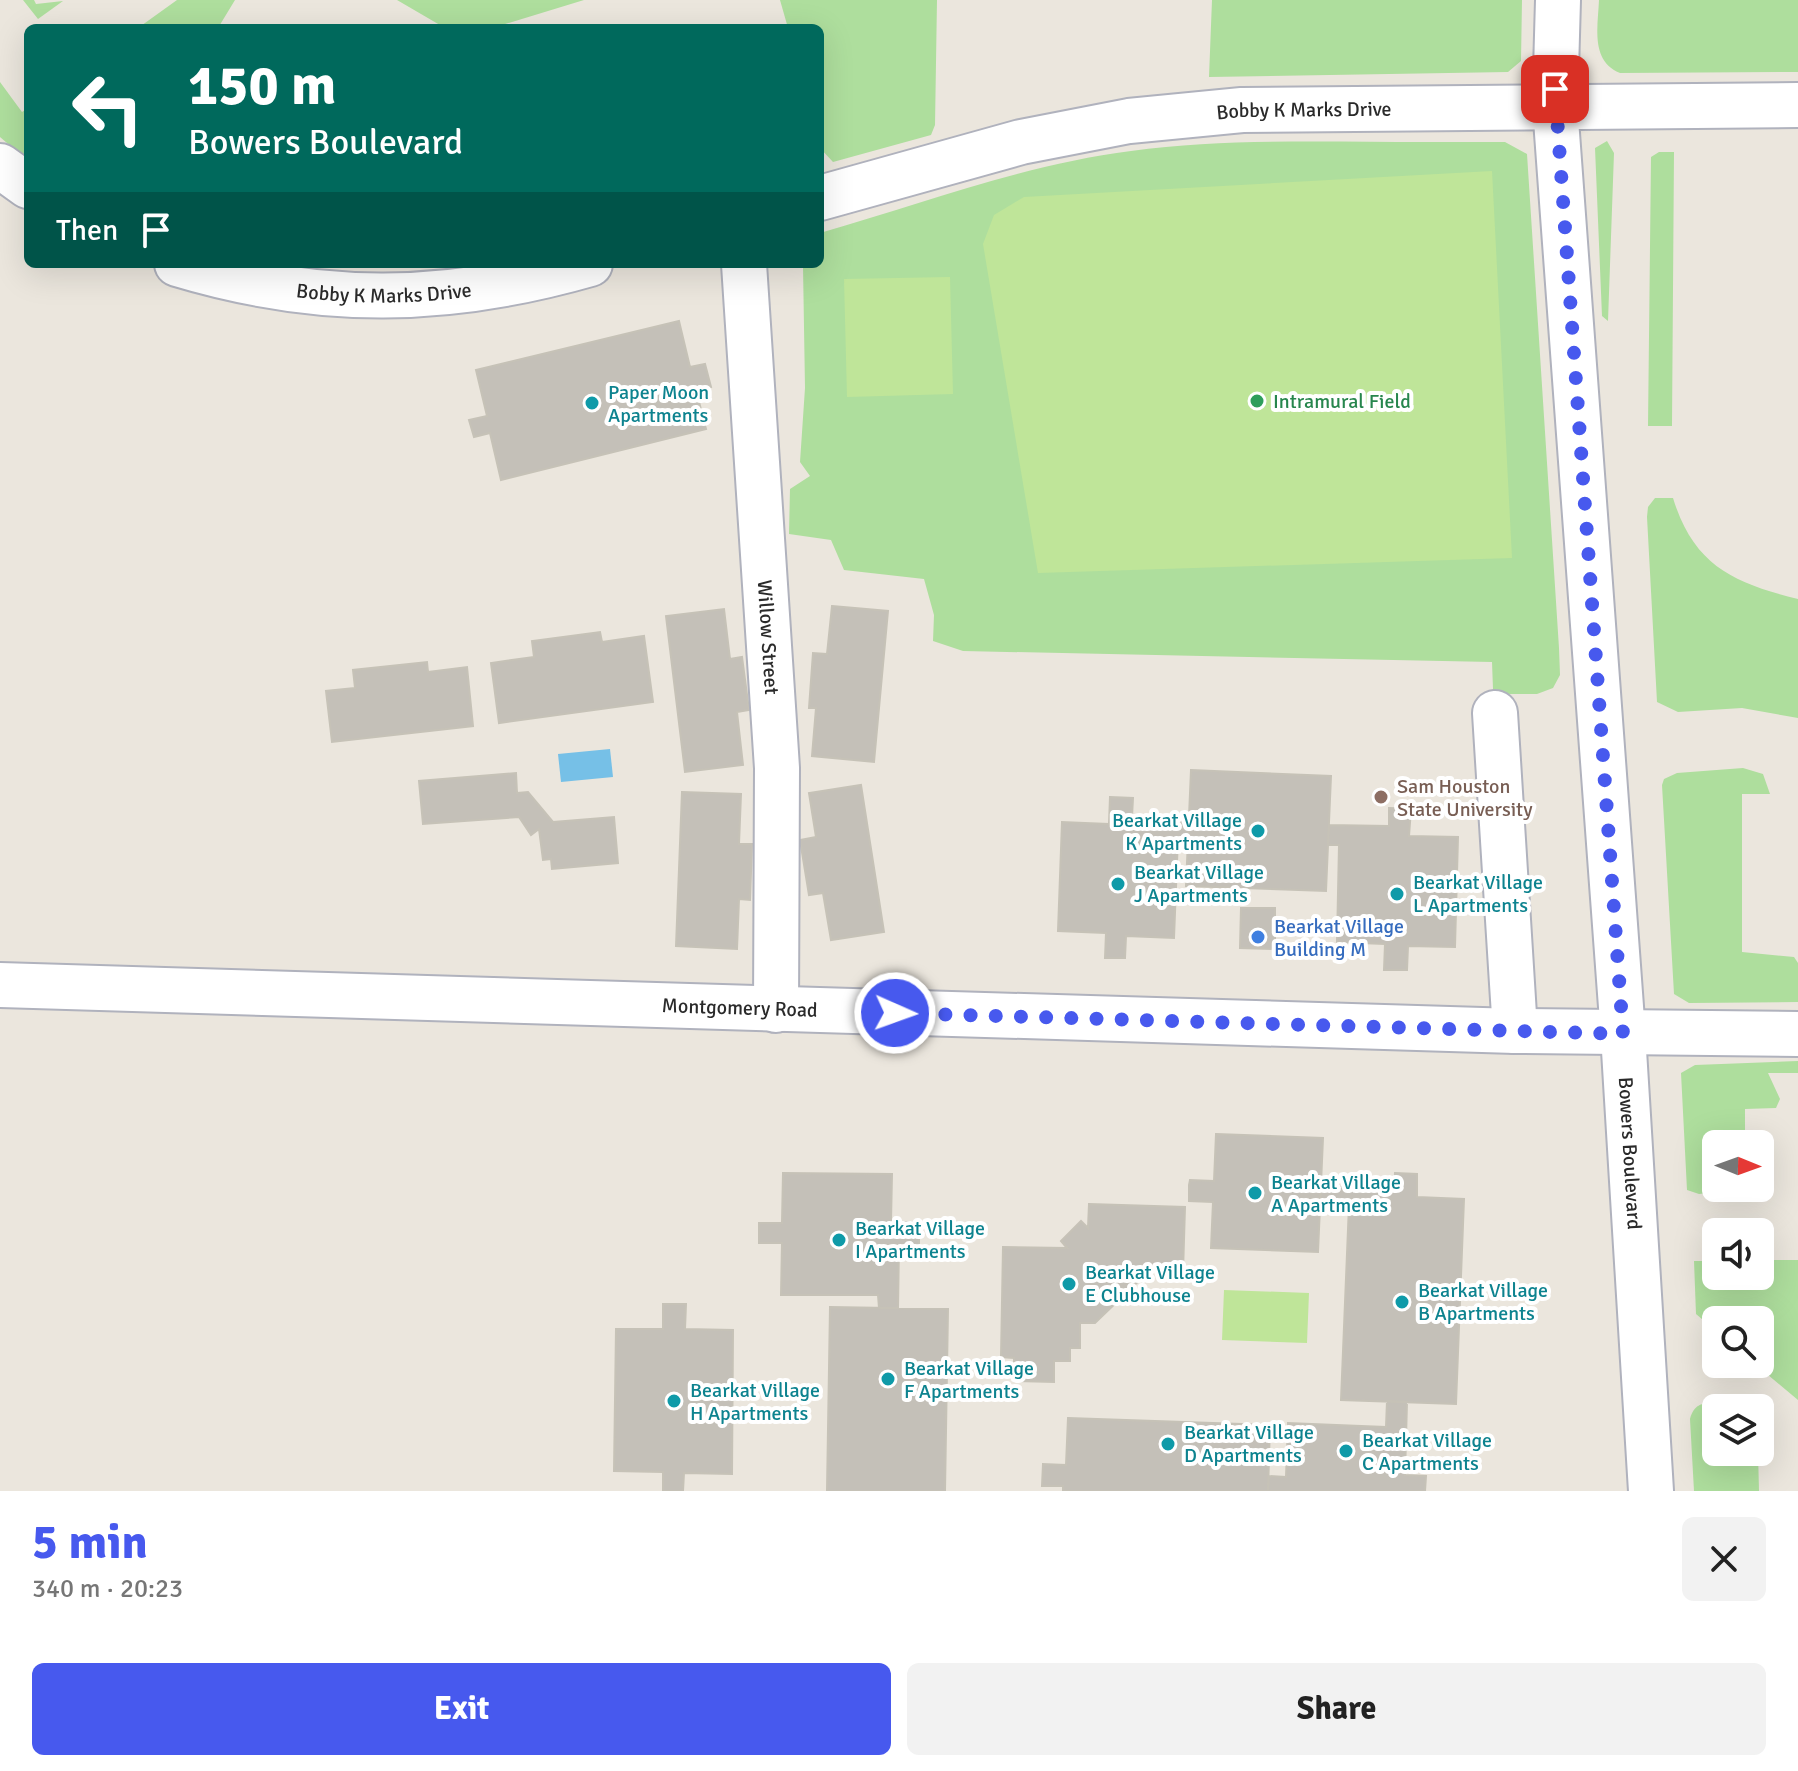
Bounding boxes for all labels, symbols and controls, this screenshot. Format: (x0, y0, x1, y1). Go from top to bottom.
text: 150 m (188, 51, 336, 120)
pin (1521, 55, 1589, 123)
icon: left (56, 56, 160, 160)
icon: arrive (1533, 67, 1577, 111)
street label: Bobby K Marks Drive (1215, 96, 1392, 125)
text: Bowers Boulevard (188, 120, 463, 165)
icon: arrive (134, 208, 178, 252)
text: Then (56, 212, 118, 249)
street label: Bobby K Marks Drive (295, 277, 473, 308)
place label: Paper Moon Apartments (608, 380, 709, 428)
place label: Intramural Field (1273, 389, 1411, 414)
marker: Intramural Field (1248, 392, 1266, 410)
marker: Paper Moon Apartments (583, 394, 601, 412)
street label: Willow Street (752, 579, 785, 695)
place label: Sam Houston State University (1397, 774, 1533, 822)
marker: Sam Houston State University (1372, 788, 1390, 806)
place label: Bearkat Village K Apartments (1112, 808, 1242, 856)
marker: Bearkat Village K Apartments (1249, 822, 1267, 840)
place label: Bearkat Village J Apartments (1134, 860, 1264, 908)
place label: Bearkat Village L Apartments (1413, 870, 1543, 918)
marker: Bearkat Village J Apartments (1109, 875, 1127, 893)
marker: Bearkat Village L Apartments (1388, 885, 1406, 903)
place label: Bearkat Village Building M (1274, 914, 1404, 962)
marker: Bearkat Village Building M (1249, 928, 1267, 946)
position arrow (853, 971, 937, 1055)
street label: Montgomery Road (661, 993, 818, 1022)
street label: Bowers Boulevard (1613, 1076, 1647, 1230)
north arrow (1702, 1130, 1774, 1202)
map controls (1702, 1130, 1774, 1466)
place label: Bearkat Village A Apartments (1271, 1170, 1401, 1218)
marker: Bearkat Village A Apartments (1246, 1184, 1264, 1202)
place label: Bearkat Village I Apartments (855, 1216, 985, 1264)
button: sound (1702, 1218, 1774, 1290)
marker: Bearkat Village I Apartments (830, 1231, 848, 1249)
place label: Bearkat Village E Clubhouse (1085, 1260, 1215, 1308)
marker: Bearkat Village E Clubhouse (1060, 1275, 1078, 1293)
place label: Bearkat Village B Apartments (1418, 1278, 1548, 1326)
marker: Bearkat Village B Apartments (1393, 1293, 1411, 1311)
button: search (1702, 1306, 1774, 1378)
place label: Bearkat Village F Apartments (904, 1356, 1034, 1404)
marker: Bearkat Village F Apartments (879, 1370, 897, 1388)
place label: Bearkat Village H Apartments (690, 1378, 820, 1426)
marker: Bearkat Village H Apartments (665, 1392, 683, 1410)
button: layers (1702, 1394, 1774, 1466)
place label: Bearkat Village D Apartments (1184, 1420, 1314, 1468)
place label: Bearkat Village C Apartments (1362, 1428, 1492, 1476)
marker: Bearkat Village D Apartments (1159, 1435, 1177, 1453)
marker: Bearkat Village C Apartments (1337, 1442, 1355, 1460)
text: 5 min (32, 1513, 148, 1572)
button: close (1682, 1517, 1766, 1601)
text: 340 m · 20:23 (32, 1573, 183, 1605)
button: Exit (32, 1663, 891, 1755)
button: Share (907, 1663, 1766, 1755)

